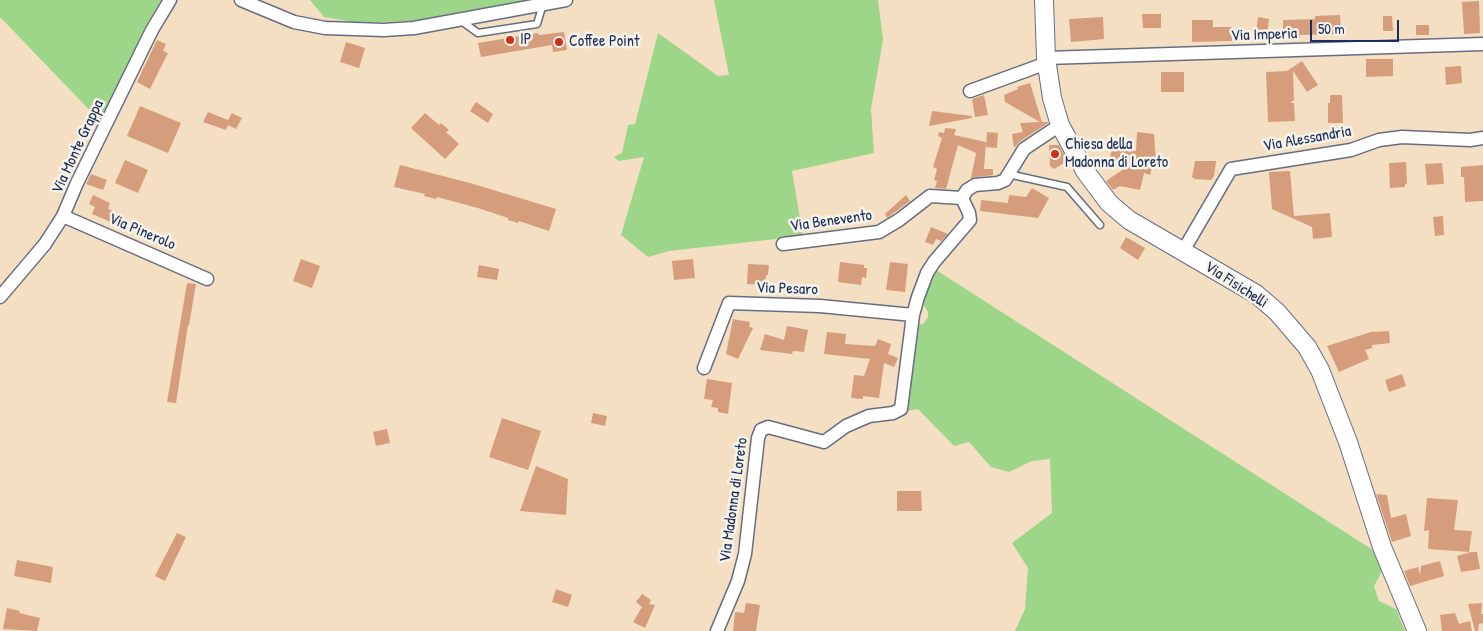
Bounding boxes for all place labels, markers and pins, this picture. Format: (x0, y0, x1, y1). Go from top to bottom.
place label: IP (520, 30, 531, 50)
place label: Coffee Point (569, 32, 639, 52)
marker: IP (504, 34, 516, 46)
marker: Coffee Point (553, 36, 565, 48)
place label: Chiesa della Madonna di Loreto (1065, 135, 1168, 173)
marker: Chiesa della Madonna di Loreto (1049, 148, 1061, 160)

